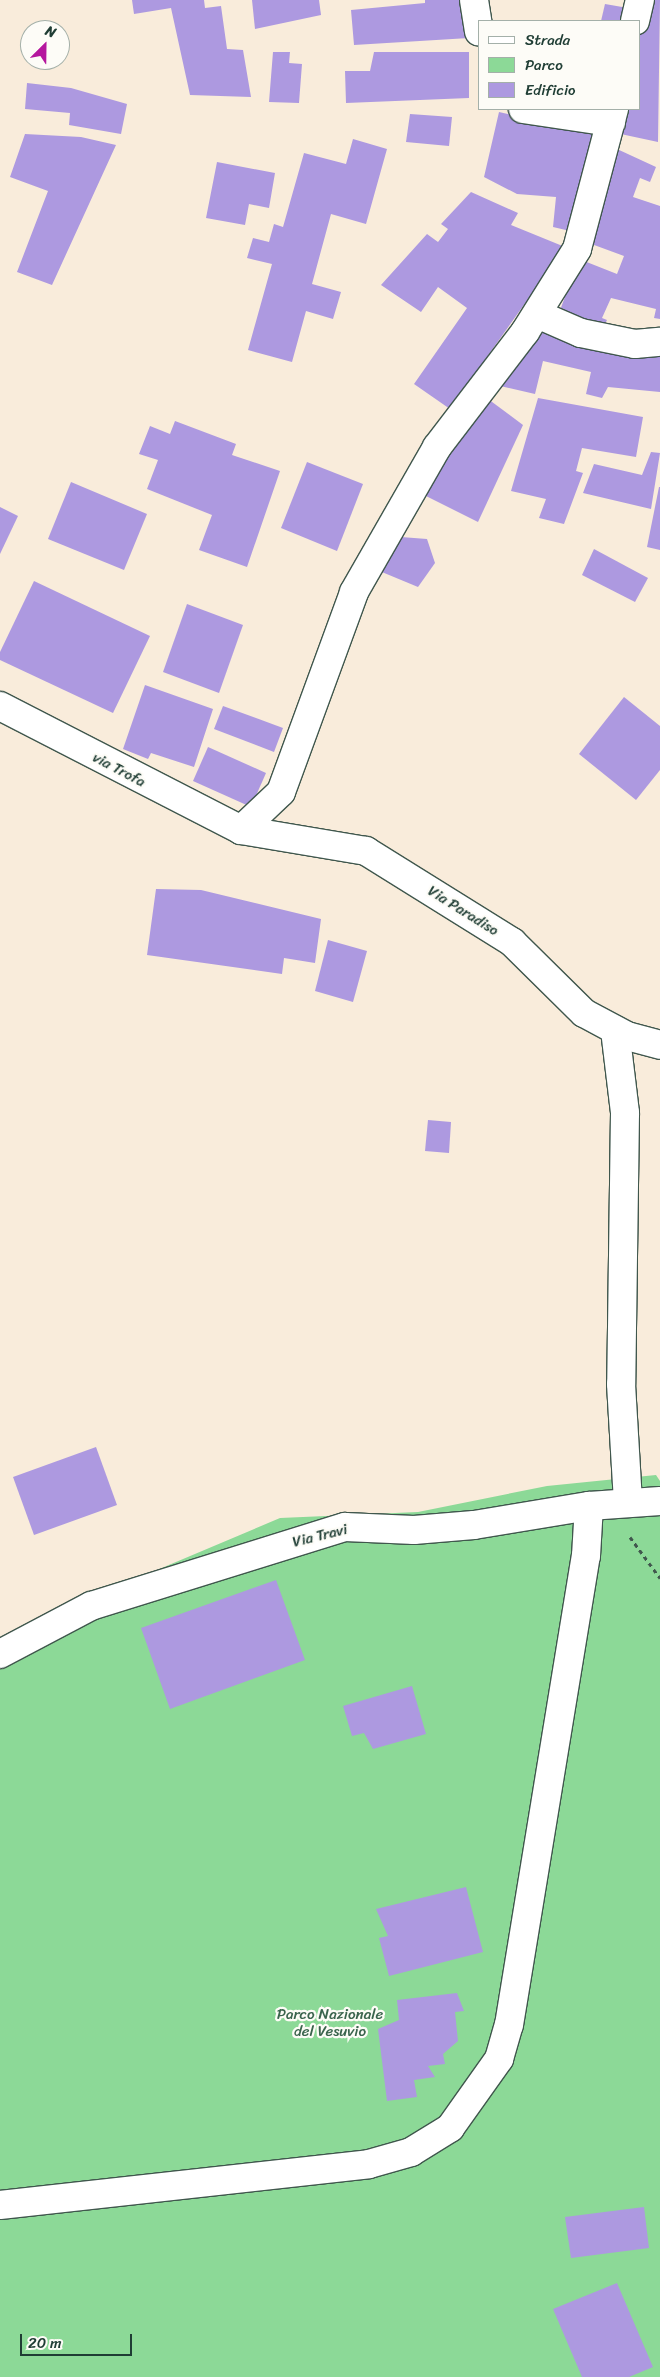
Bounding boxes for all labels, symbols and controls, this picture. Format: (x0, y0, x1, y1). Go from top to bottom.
text: N (41, 18, 60, 45)
north arrow (20, 20, 70, 70)
legend (478, 20, 640, 110)
text: Strada (525, 27, 570, 53)
text: Parco (525, 52, 563, 78)
text: Edificio (525, 77, 576, 103)
street label: via Trofa (89, 749, 149, 791)
street label: Via Paradiso (424, 882, 502, 940)
street label: Via Travi (291, 1520, 349, 1552)
park label: Parco Nazionale del Vesuvio (277, 2005, 383, 2040)
scale bar (22, 2324, 135, 2356)
text: 20 m (28, 2330, 62, 2356)

